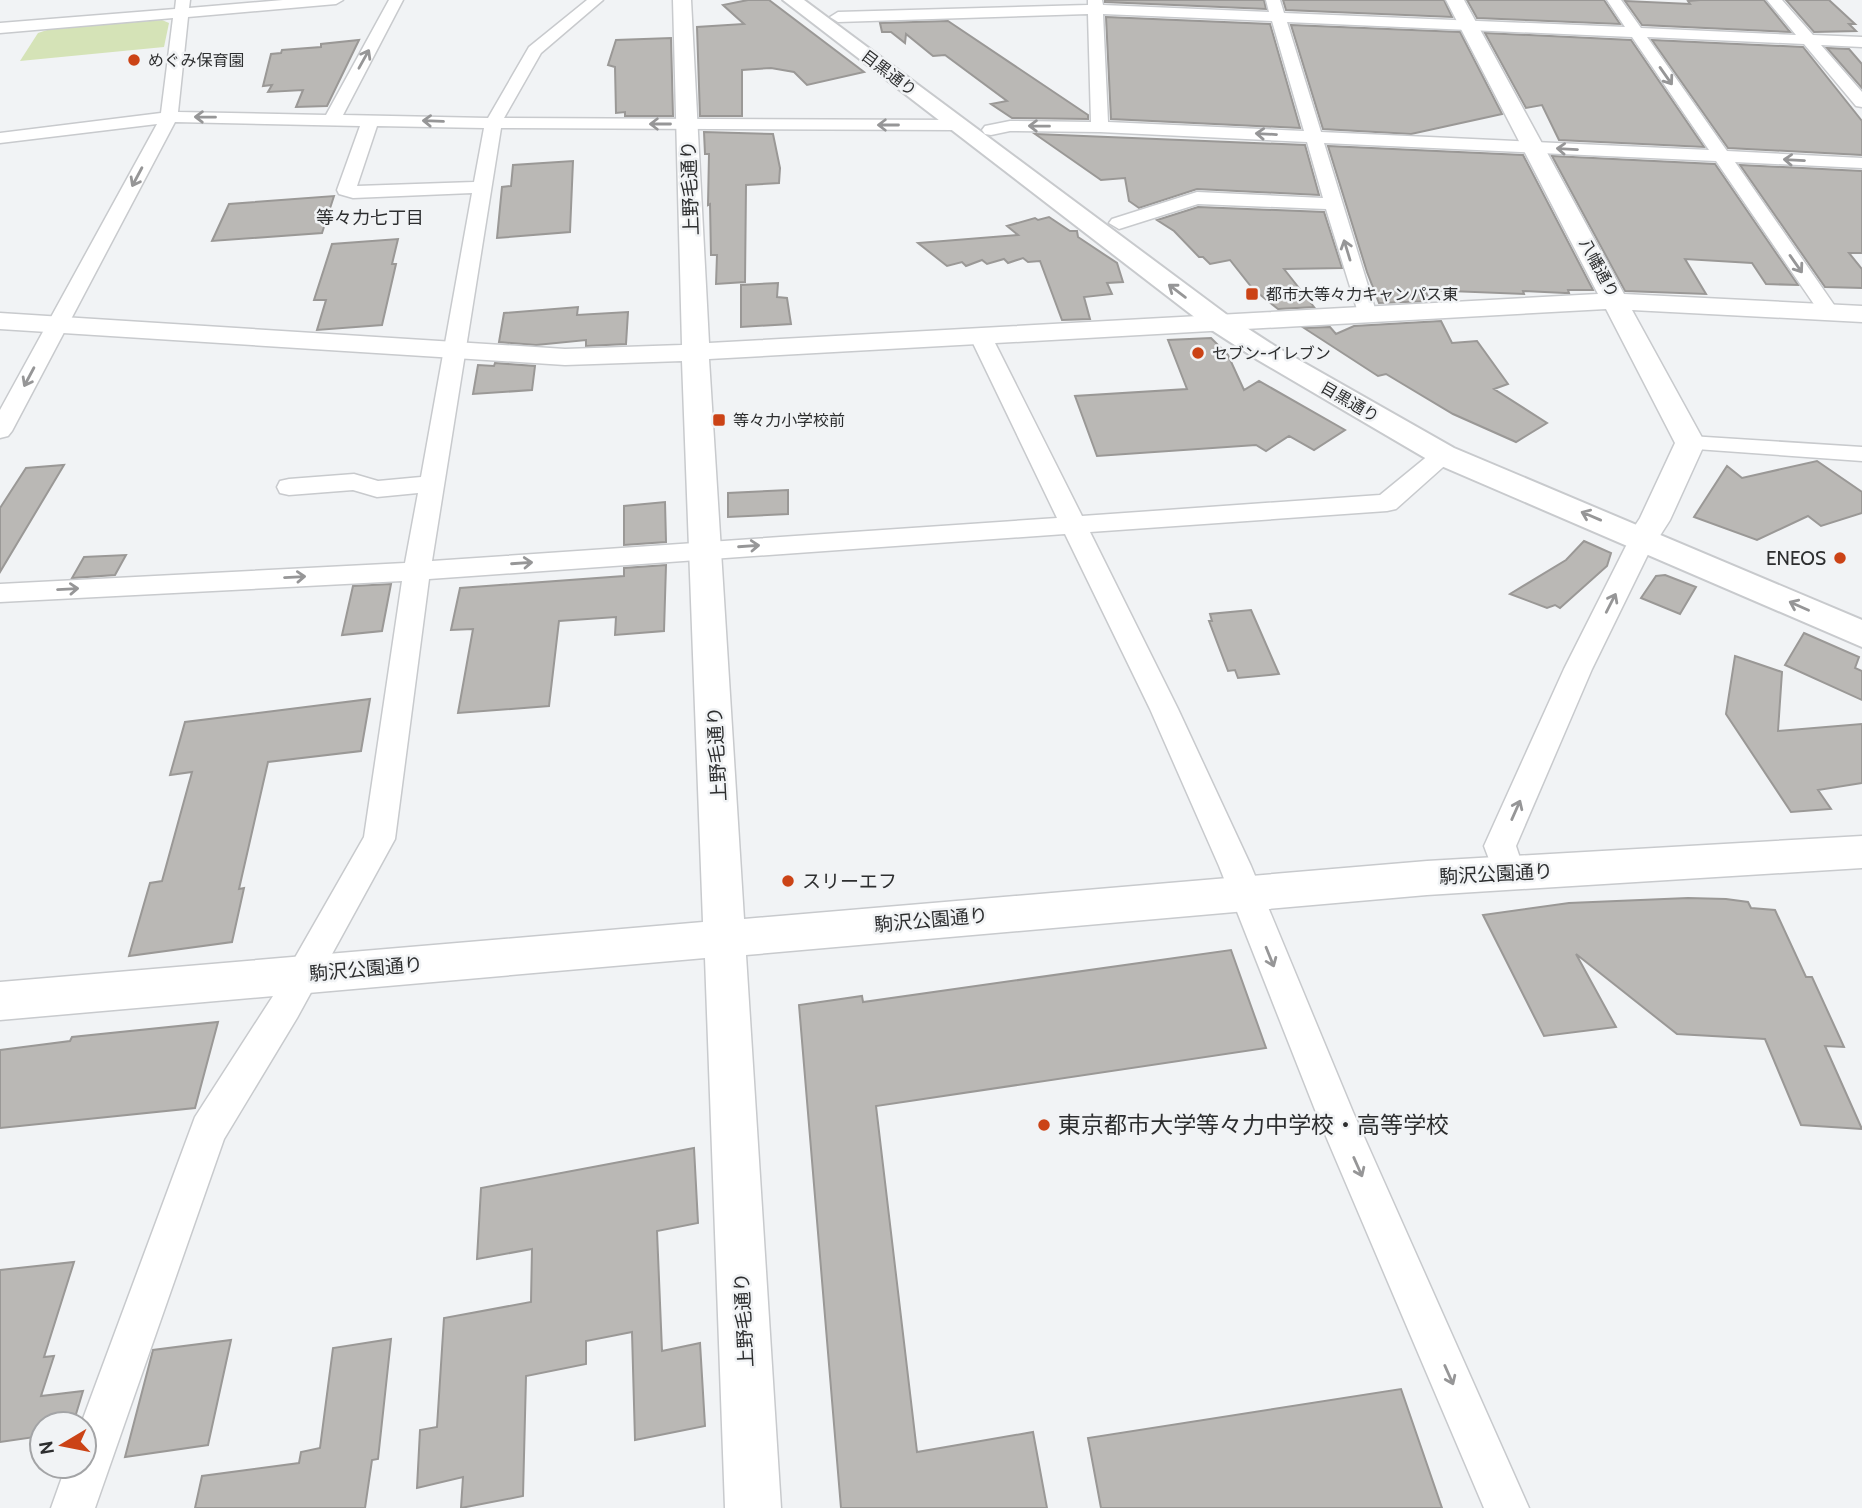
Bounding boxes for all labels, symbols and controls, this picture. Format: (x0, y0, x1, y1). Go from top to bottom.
street label: 目黒通り (858, 46, 920, 100)
one-way arrow (357, 49, 371, 70)
place label: めぐみ保育園 (148, 51, 244, 70)
marker: めぐみ保育園 (126, 52, 142, 68)
one-way arrow (1659, 66, 1674, 85)
one-way arrow (194, 111, 217, 124)
one-way arrow (421, 115, 444, 128)
one-way arrow (649, 117, 672, 131)
one-way arrow (876, 118, 899, 132)
one-way arrow (1027, 119, 1050, 133)
one-way arrow (1255, 128, 1278, 141)
street label: 上野毛通り (677, 140, 703, 236)
one-way arrow (1555, 142, 1578, 155)
one-way arrow (1783, 153, 1806, 166)
one-way arrow (130, 166, 143, 187)
district label: 等々力七丁目 (316, 207, 424, 229)
street label: 八幡通り (1576, 235, 1622, 301)
one-way arrow (1340, 239, 1353, 261)
one-way arrow (1789, 253, 1803, 273)
one-way arrow (1168, 284, 1187, 298)
place label: 都市大等々力キャンパス東 (1266, 285, 1458, 304)
marker: 都市大等々力キャンパス東 (1244, 286, 1260, 302)
place label: セブン-イレブン (1212, 344, 1331, 363)
marker: セブン-イレブン (1190, 345, 1206, 361)
one-way arrow (22, 367, 36, 387)
street label: 目黒通り (1318, 378, 1382, 426)
place label: 等々力小学校前 (733, 411, 845, 430)
marker: 等々力小学校前 (711, 412, 727, 428)
one-way arrow (1580, 509, 1602, 522)
one-way arrow (737, 539, 760, 552)
place label: ENEOS (1766, 547, 1826, 570)
marker: ENEOS (1832, 550, 1848, 566)
one-way arrow (511, 556, 533, 569)
one-way arrow (284, 571, 307, 584)
one-way arrow (56, 583, 79, 596)
one-way arrow (1604, 593, 1618, 614)
one-way arrow (1789, 599, 1811, 612)
street label: 上野毛通り (703, 706, 731, 802)
one-way arrow (1511, 799, 1524, 821)
street label: 駒沢公園通り (1438, 860, 1554, 888)
place label: スリーエフ (802, 870, 897, 893)
marker: スリーエフ (780, 873, 796, 889)
street label: 駒沢公園通り (873, 904, 989, 936)
one-way arrow (1265, 946, 1278, 967)
street label: 駒沢公園通り (308, 953, 424, 985)
place label: 東京都市大学等々力中学校・高等学校 (1058, 1111, 1449, 1139)
marker: 東京都市大学等々力中学校・高等学校 (1036, 1117, 1052, 1133)
one-way arrow (1352, 1156, 1365, 1177)
street label: 上野毛通り (730, 1272, 758, 1368)
one-way arrow (1443, 1364, 1456, 1386)
north arrow (28, 1410, 98, 1480)
text: N (34, 1439, 59, 1456)

